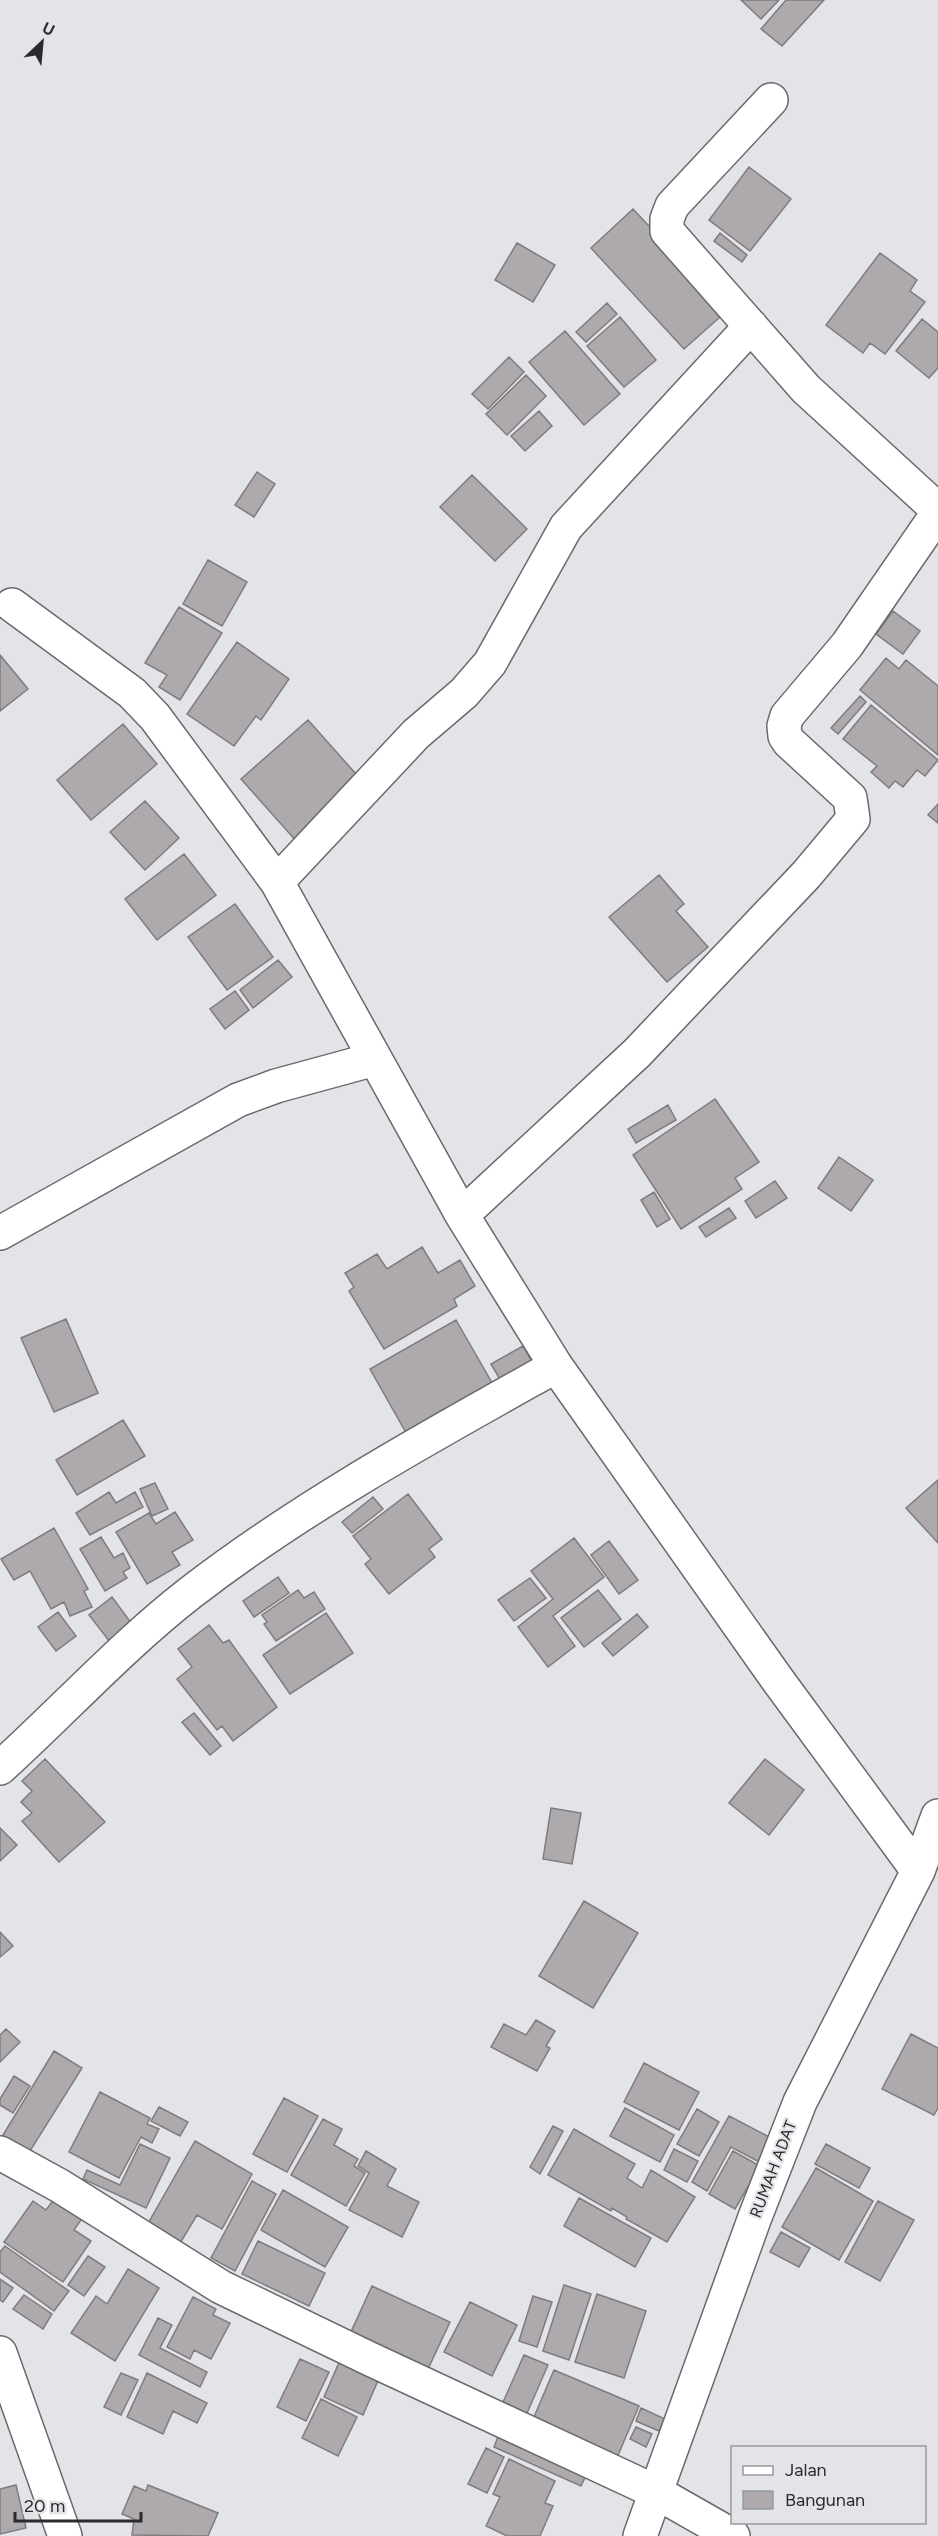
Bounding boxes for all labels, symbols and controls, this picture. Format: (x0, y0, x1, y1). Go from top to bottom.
north arrow (12, 12, 72, 72)
text: U (39, 18, 58, 40)
street label: RUMAH ADAT (746, 2117, 800, 2220)
legend (731, 2446, 926, 2524)
text: Jalan (785, 2459, 827, 2481)
scale bar (15, 2485, 141, 2523)
text: Bangunan (785, 2489, 865, 2511)
text: 20 m (24, 2495, 65, 2517)

